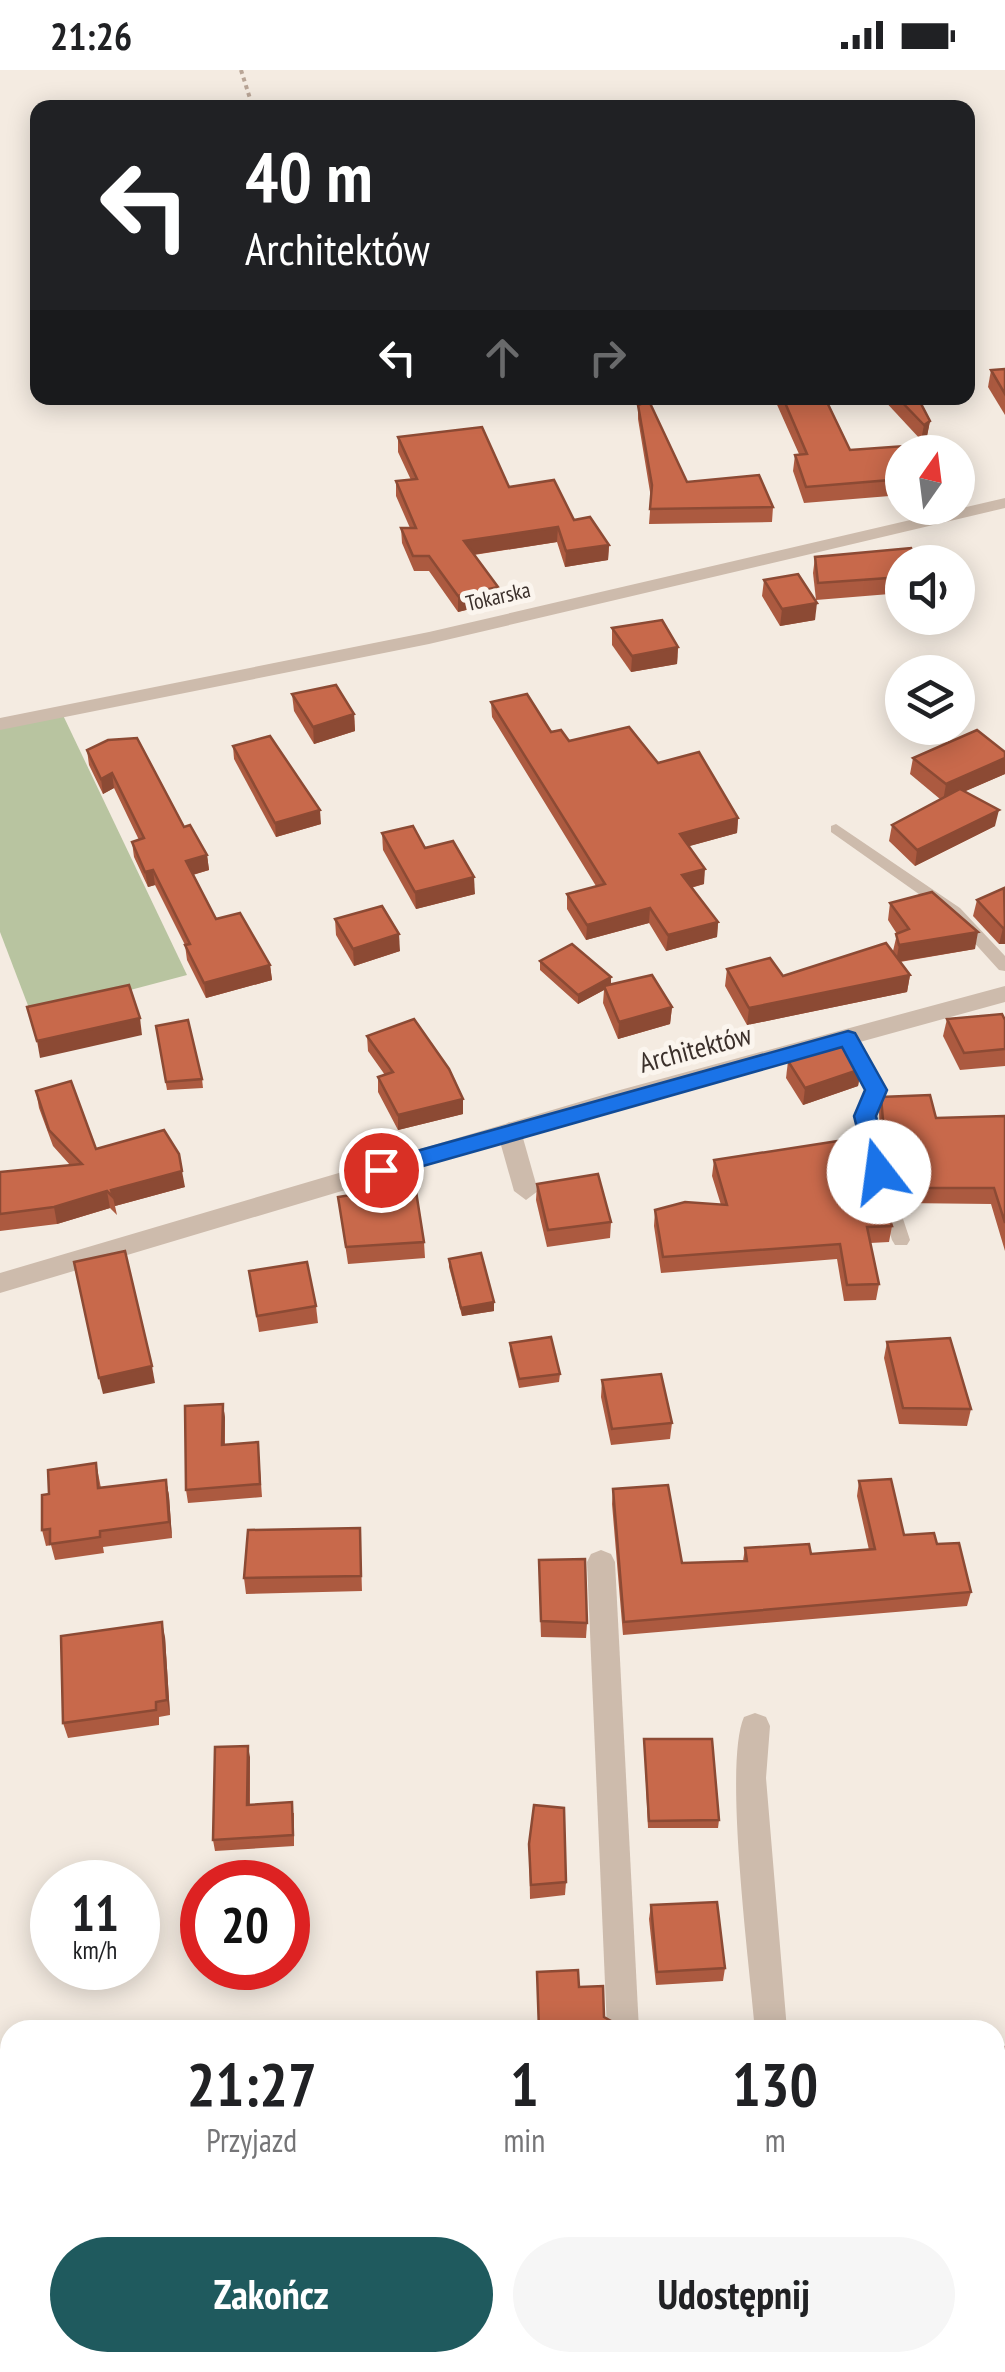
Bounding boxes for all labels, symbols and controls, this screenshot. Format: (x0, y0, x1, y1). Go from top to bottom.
text: 21:26 (50, 11, 132, 60)
text: 40 m (245, 131, 373, 221)
icon: left (80, 140, 210, 270)
text: Architektów (245, 219, 430, 277)
icon: left (370, 330, 425, 385)
icon: ahead (475, 330, 530, 385)
icon: right (580, 330, 635, 385)
north arrow (885, 435, 975, 525)
map controls (885, 435, 975, 745)
button: sound (885, 545, 975, 635)
street label: Tokarska (463, 575, 533, 617)
button: layers (885, 655, 975, 745)
street label: Architektów (635, 1015, 756, 1081)
position arrow (827, 1120, 931, 1224)
pin (339, 1128, 424, 1213)
icon: arrive (354, 1143, 409, 1198)
speed limit sign: 20 (180, 1860, 310, 1990)
text: 11 (71, 1880, 119, 1945)
text: km/h (73, 1934, 117, 1966)
text: 21:27 (187, 2045, 317, 2123)
text: 1 (510, 2045, 539, 2123)
text: 130 (732, 2045, 818, 2123)
text: Przyjazd (206, 2119, 297, 2161)
text: min (503, 2119, 545, 2161)
text: m (765, 2119, 786, 2161)
button: Zakończ (50, 2237, 493, 2352)
button: Udostępnij (513, 2237, 955, 2352)

